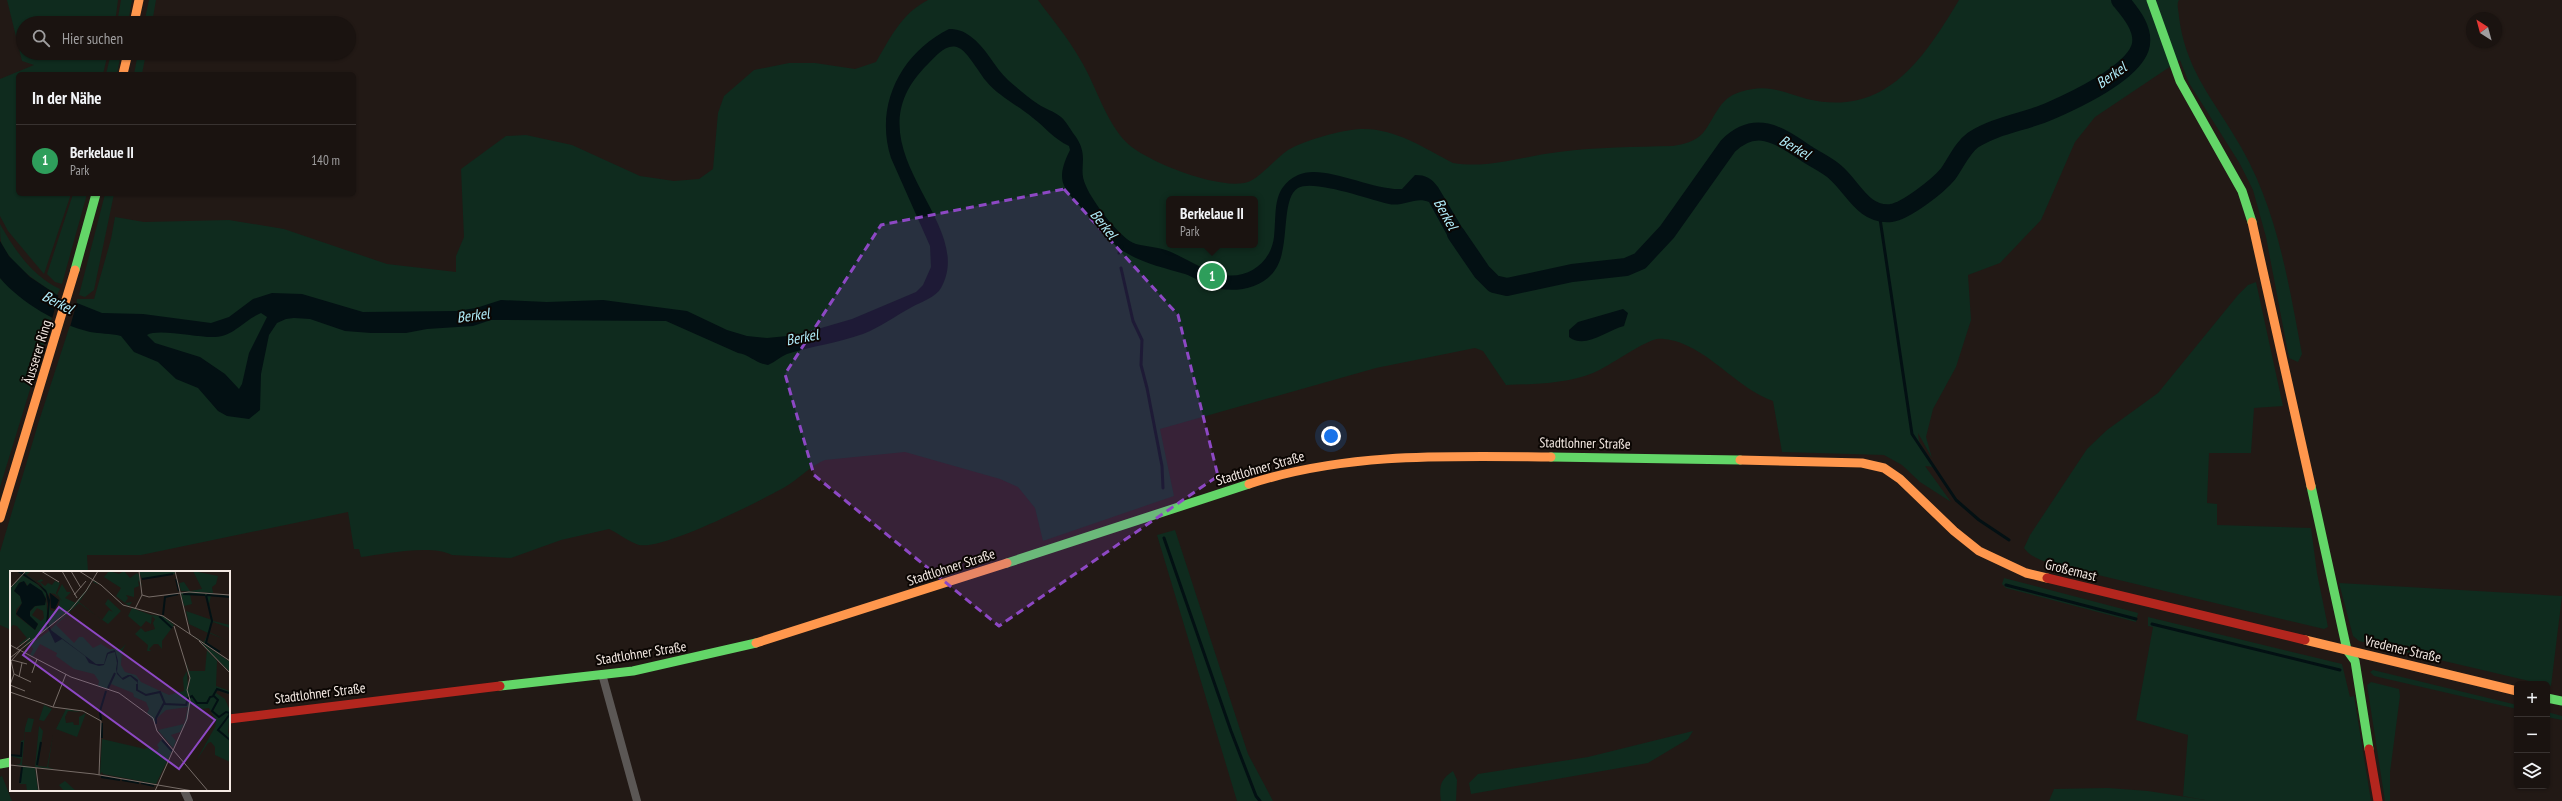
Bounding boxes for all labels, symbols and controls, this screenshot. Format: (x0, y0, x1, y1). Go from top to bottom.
north arrow (2466, 12, 2502, 48)
search box (16, 16, 356, 60)
icon: search (30, 27, 52, 49)
text: Hier suchen (62, 29, 123, 48)
water label: Berkel (2092, 57, 2131, 92)
text: In der Nähe (32, 87, 102, 109)
water label: Berkel (1776, 131, 1815, 164)
text: Berkelaue II (70, 143, 134, 162)
text: 1 (42, 152, 48, 169)
text: 140 m (311, 152, 340, 169)
text: Park (70, 162, 89, 179)
water label: Berkel (1430, 195, 1463, 234)
popup (1166, 196, 1258, 248)
text: Berkelaue II (1180, 204, 1244, 223)
water label: Berkel (1086, 205, 1123, 244)
text: Park (1180, 223, 1199, 240)
pin: 1 (1199, 261, 1225, 291)
water label: Berkel (39, 286, 78, 319)
water label: Berkel (455, 303, 492, 327)
street label: Äusserer Ring (19, 318, 55, 386)
water label: Berkel (784, 324, 821, 349)
your location (1321, 426, 1341, 446)
street label: Stadtlohner Straße (1539, 433, 1631, 453)
street label: Stadtlohner Straße (1214, 447, 1307, 489)
street label: Stadtlohner Straße (905, 544, 997, 590)
street label: Großemast (2043, 555, 2099, 585)
inset map (10, 571, 230, 791)
street label: Vredener Straße (2362, 631, 2443, 667)
street label: Stadtlohner Straße (594, 637, 688, 669)
street label: Stadtlohner Straße (274, 678, 367, 708)
map controls (2514, 681, 2550, 789)
button: + (2514, 681, 2550, 717)
button: − (2514, 717, 2550, 753)
button: layers (2514, 753, 2550, 789)

